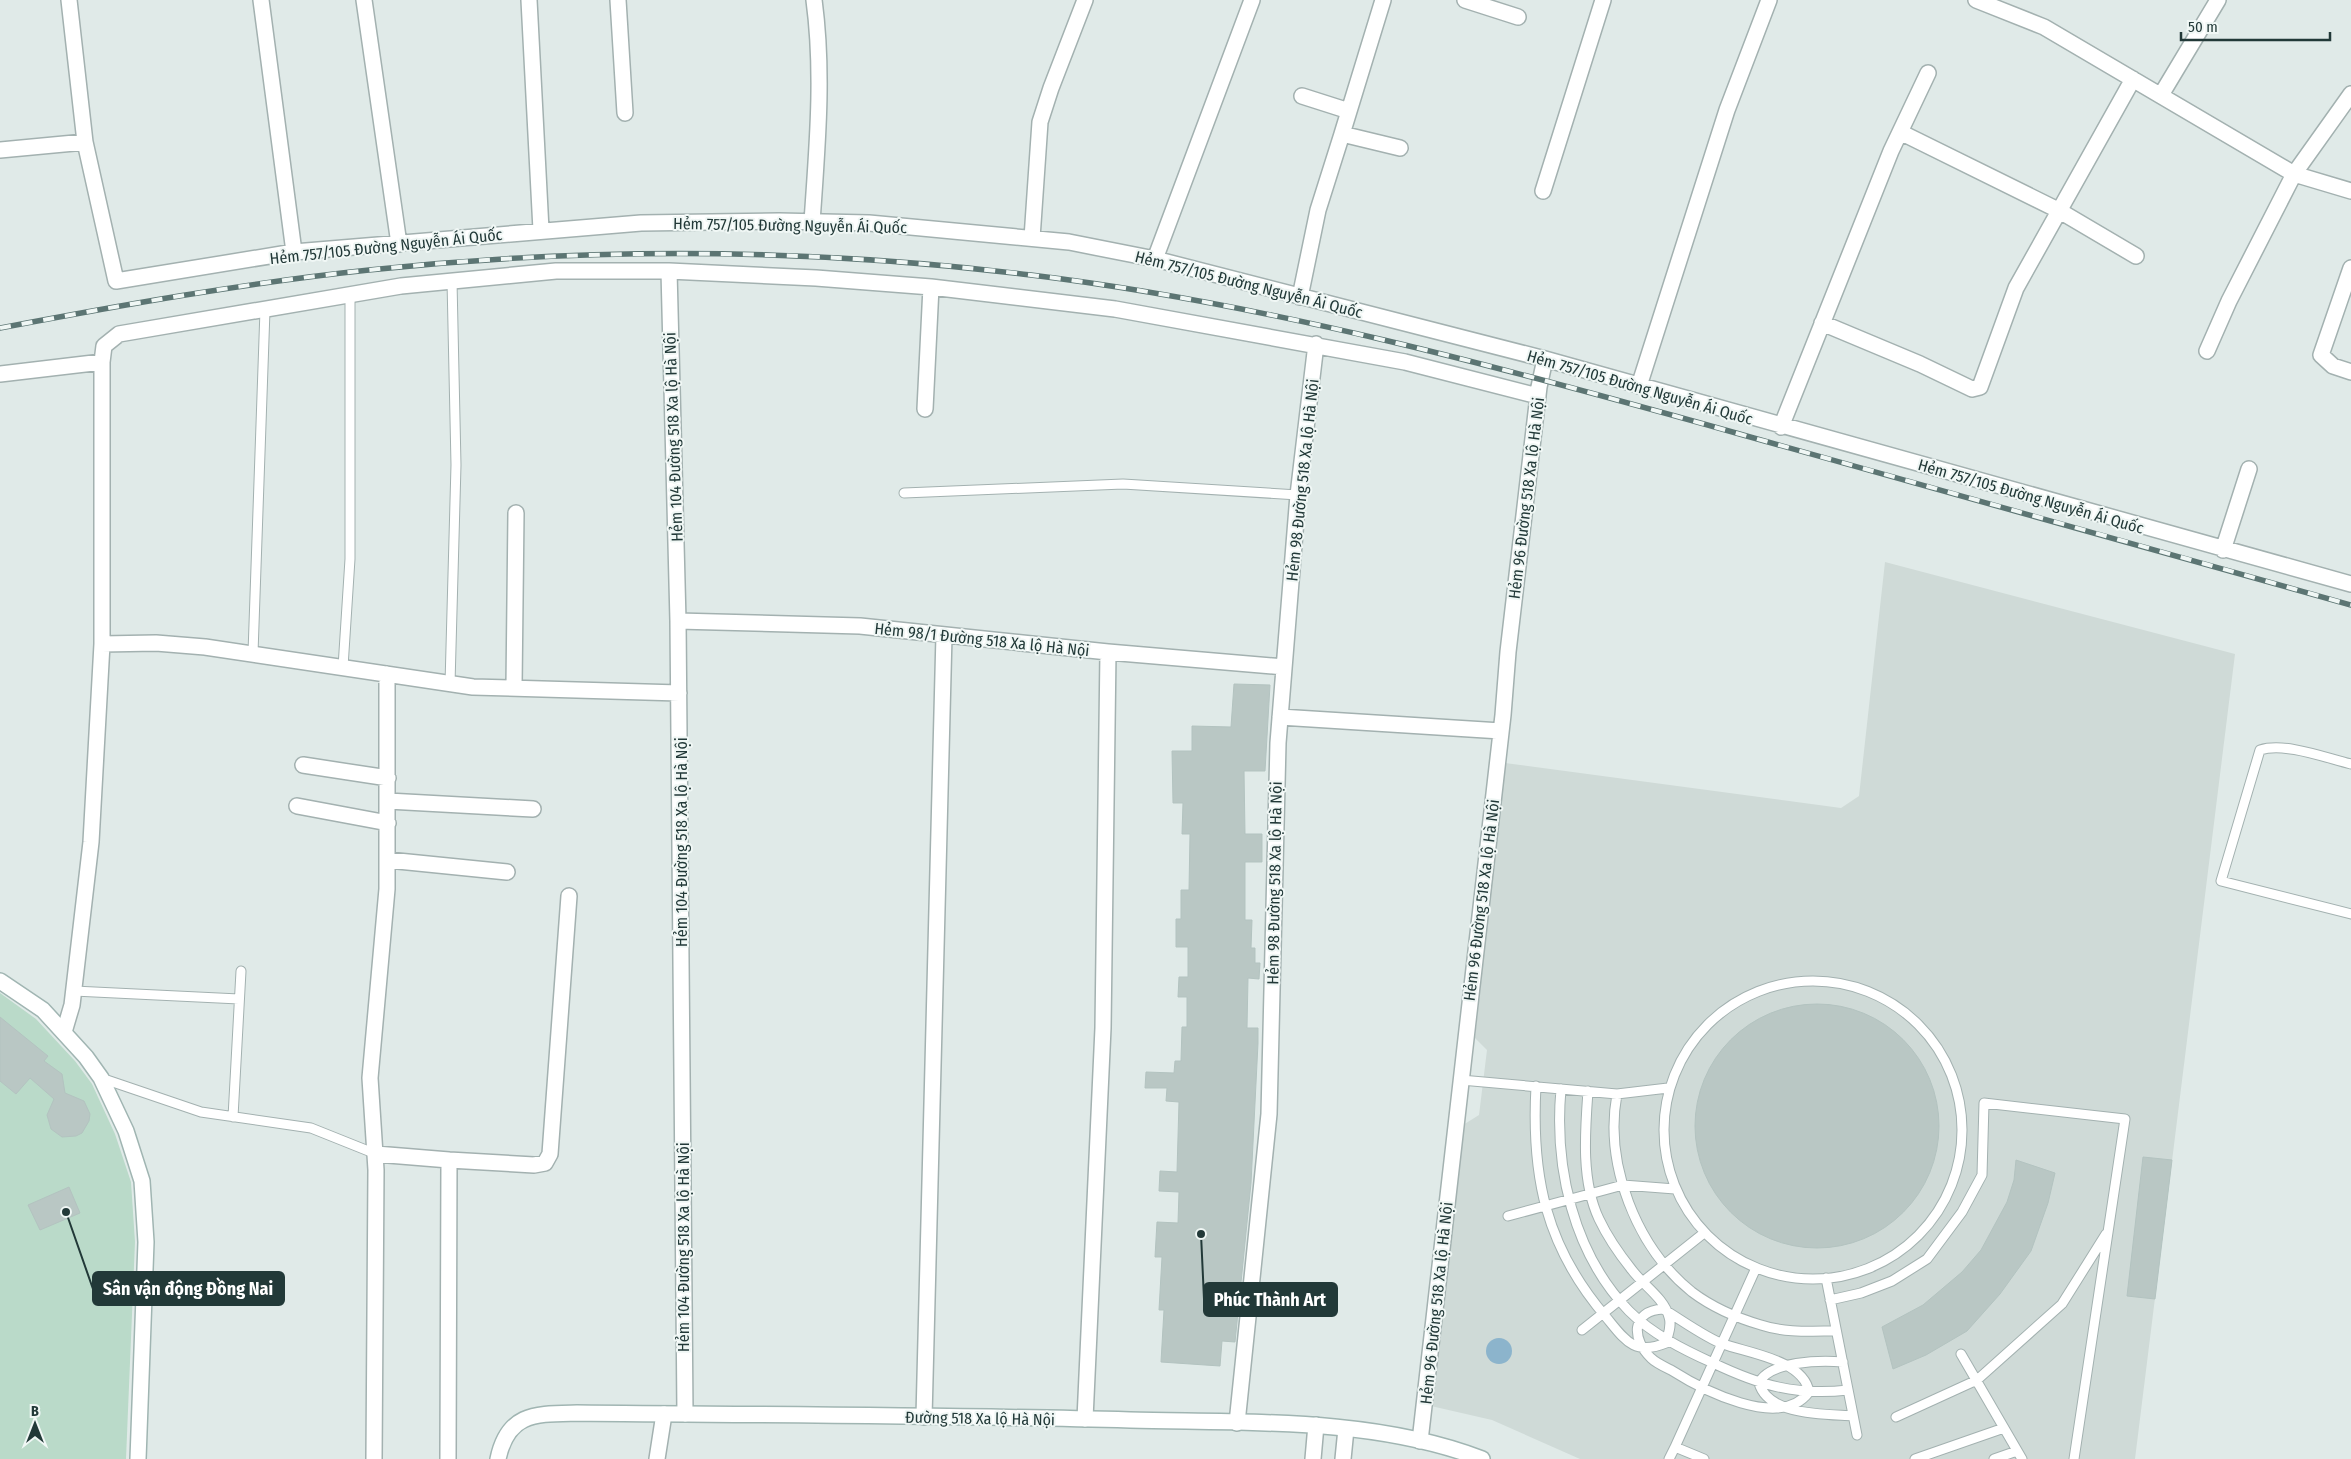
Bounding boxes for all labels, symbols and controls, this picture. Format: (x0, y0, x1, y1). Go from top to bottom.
scale bar (2181, 10, 2330, 42)
text: 50 m (2188, 18, 2218, 36)
street label: Hẻm 757/105 Đường Nguyễn Ái Quốc (673, 213, 907, 237)
street label: Hẻm 757/105 Đường Nguyễn Ái Quốc (269, 224, 503, 268)
street label: Hẻm 757/105 Đường Nguyễn Ái Quốc (1133, 246, 1365, 322)
street label: Hẻm 104 Đường 518 Xa lộ Hà Nội (660, 332, 687, 542)
street label: Hẻm 757/105 Đường Nguyễn Ái Quốc (1525, 345, 1755, 429)
street label: Hẻm 98 Đường 518 Xa lộ Hà Nội (1282, 378, 1323, 582)
street label: Hẻm 96 Đường 518 Xa lộ Hà Nội (1505, 396, 1548, 600)
street label: Hẻm 757/105 Đường Nguyễn Ái Quốc (1916, 454, 2146, 538)
street label: Hẻm 98/1 Đường 518 Xa lộ Hà Nội (874, 619, 1090, 660)
street label: Hẻm 104 Đường 518 Xa lộ Hà Nội (672, 737, 691, 947)
street label: Hẻm 98 Đường 518 Xa lộ Hà Nội (1263, 781, 1286, 985)
street label: Hẻm 96 Đường 518 Xa lộ Hà Nội (1460, 798, 1503, 1002)
street label: Hẻm 104 Đường 518 Xa lộ Hà Nội (674, 1142, 693, 1352)
street label: Hẻm 96 Đường 518 Xa lộ Hà Nội (1416, 1201, 1457, 1405)
callout: Sân vận động Đồng Nai (93, 1272, 284, 1305)
text: Sân vận động Đồng Nai (103, 1277, 273, 1300)
callout: Phúc Thành Art (1204, 1283, 1337, 1316)
text: Phúc Thành Art (1214, 1289, 1327, 1311)
north arrow (10, 1399, 60, 1449)
text: B (31, 1403, 39, 1420)
street label: Đường 518 Xa lộ Hà Nội (905, 1408, 1055, 1429)

